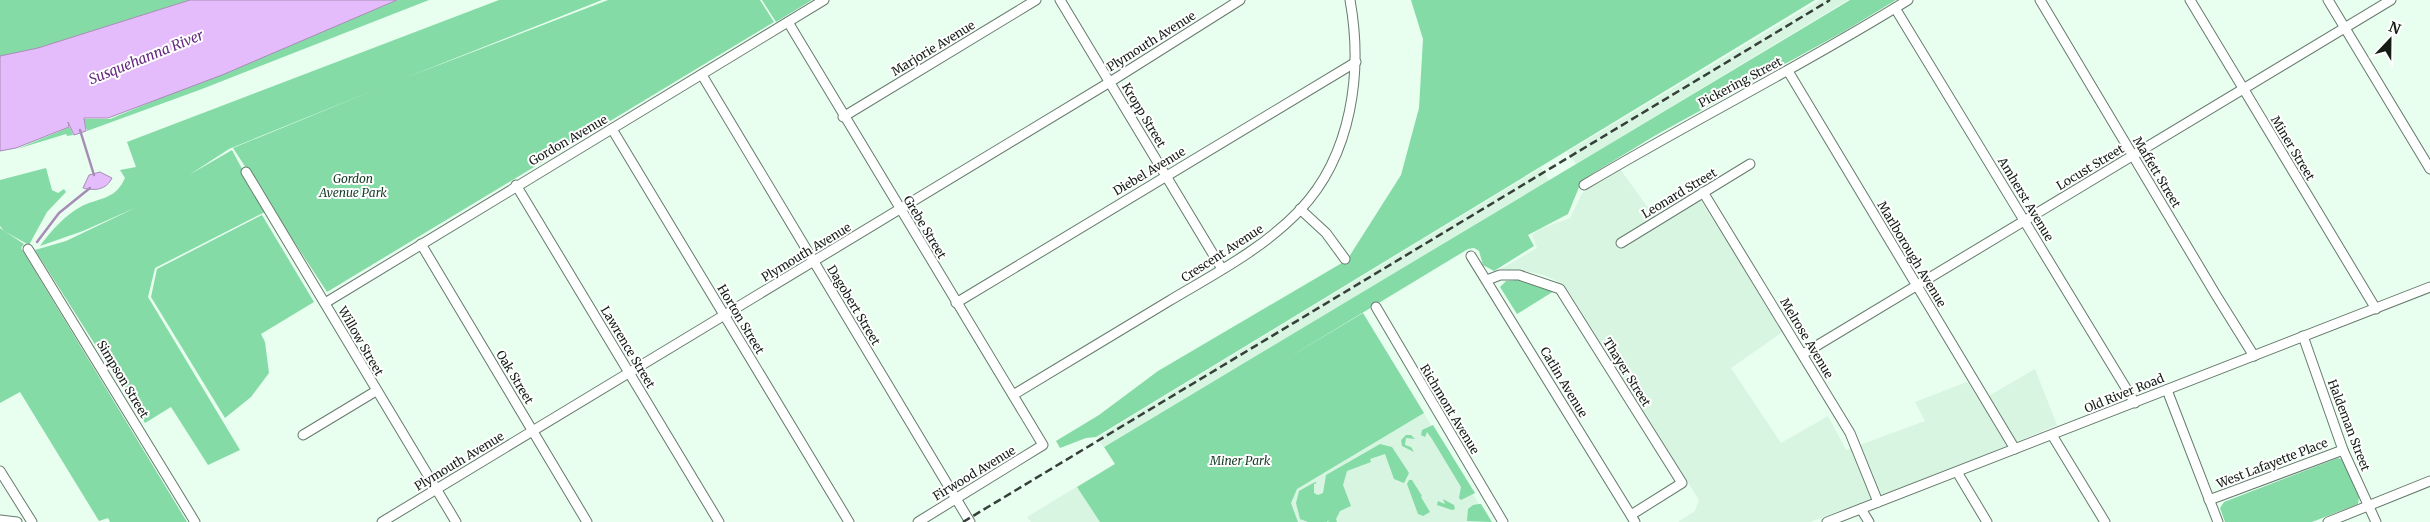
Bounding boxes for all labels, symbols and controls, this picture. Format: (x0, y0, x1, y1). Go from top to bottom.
street label: Plymouth Avenue (1104, 8, 1198, 74)
north arrow (2365, 15, 2415, 65)
street label: Marjorie Avenue (889, 17, 977, 79)
text: N (2386, 18, 2403, 38)
water label: Susquehanna River (86, 26, 206, 88)
street label: Pickering Street (1696, 54, 1785, 110)
street label: Kropp Street (1119, 80, 1169, 150)
street label: Gordon Avenue (526, 111, 610, 169)
street label: Miner Street (2268, 113, 2318, 183)
street label: Maffett Street (2130, 134, 2184, 211)
street label: Locust Street (2053, 141, 2127, 193)
street label: Diebel Avenue (1110, 144, 1188, 198)
street label: Amherst Avenue (1995, 153, 2057, 244)
street label: Leonard Street (1639, 165, 1720, 221)
park label: Gordon Avenue Park (318, 171, 387, 200)
street label: Grebe Street (900, 193, 950, 261)
street label: Marlborough Avenue (1874, 198, 1950, 310)
street label: Plymouth Avenue (758, 219, 854, 285)
street label: Crescent Avenue (1178, 221, 1266, 285)
street label: Dagobert Street (824, 262, 884, 348)
street label: Horton Street (714, 282, 768, 357)
street label: Melrose Avenue (1777, 295, 1837, 381)
street label: Willow Street (335, 303, 387, 379)
street label: Lawrence Street (598, 303, 659, 391)
street label: Thayer Street (1600, 335, 1654, 409)
street label: Simpson Street (94, 337, 152, 421)
street label: Catlin Avenue (1537, 344, 1591, 420)
street label: Oak Street (493, 347, 537, 407)
street label: Richmont Avenue (1417, 361, 1483, 457)
street label: Old River Road (2082, 370, 2166, 416)
street label: Haldeman Street (2325, 377, 2373, 473)
street label: Plymouth Avenue (411, 428, 507, 494)
street label: West Lafayette Place (2213, 435, 2330, 491)
street label: Firwood Avenue (930, 442, 1018, 504)
park label: Miner Park (1209, 453, 1271, 468)

